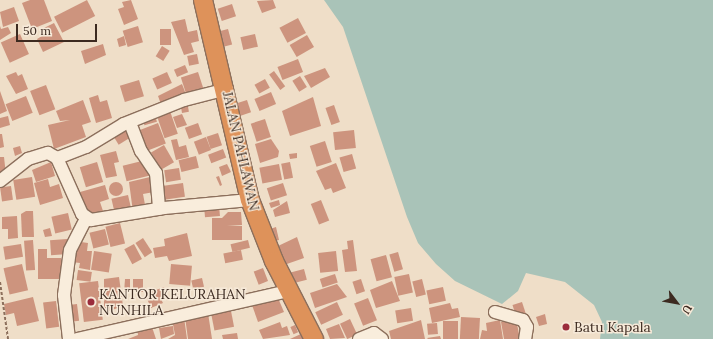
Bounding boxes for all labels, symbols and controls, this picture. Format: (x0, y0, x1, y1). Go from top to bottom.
scale bar (18, 16, 99, 42)
text: 50 m (23, 23, 51, 38)
street label: JALAN PAHLAWAN (219, 90, 263, 212)
north arrow (657, 283, 697, 323)
place label: KANTOR KELURAHAN NUNHILA (99, 286, 246, 318)
marker: KANTOR KELURAHAN NUNHILA (86, 297, 96, 307)
text: U (679, 302, 695, 317)
place label: Batu Kapala (574, 319, 651, 335)
marker: Batu Kapala (561, 322, 571, 332)

